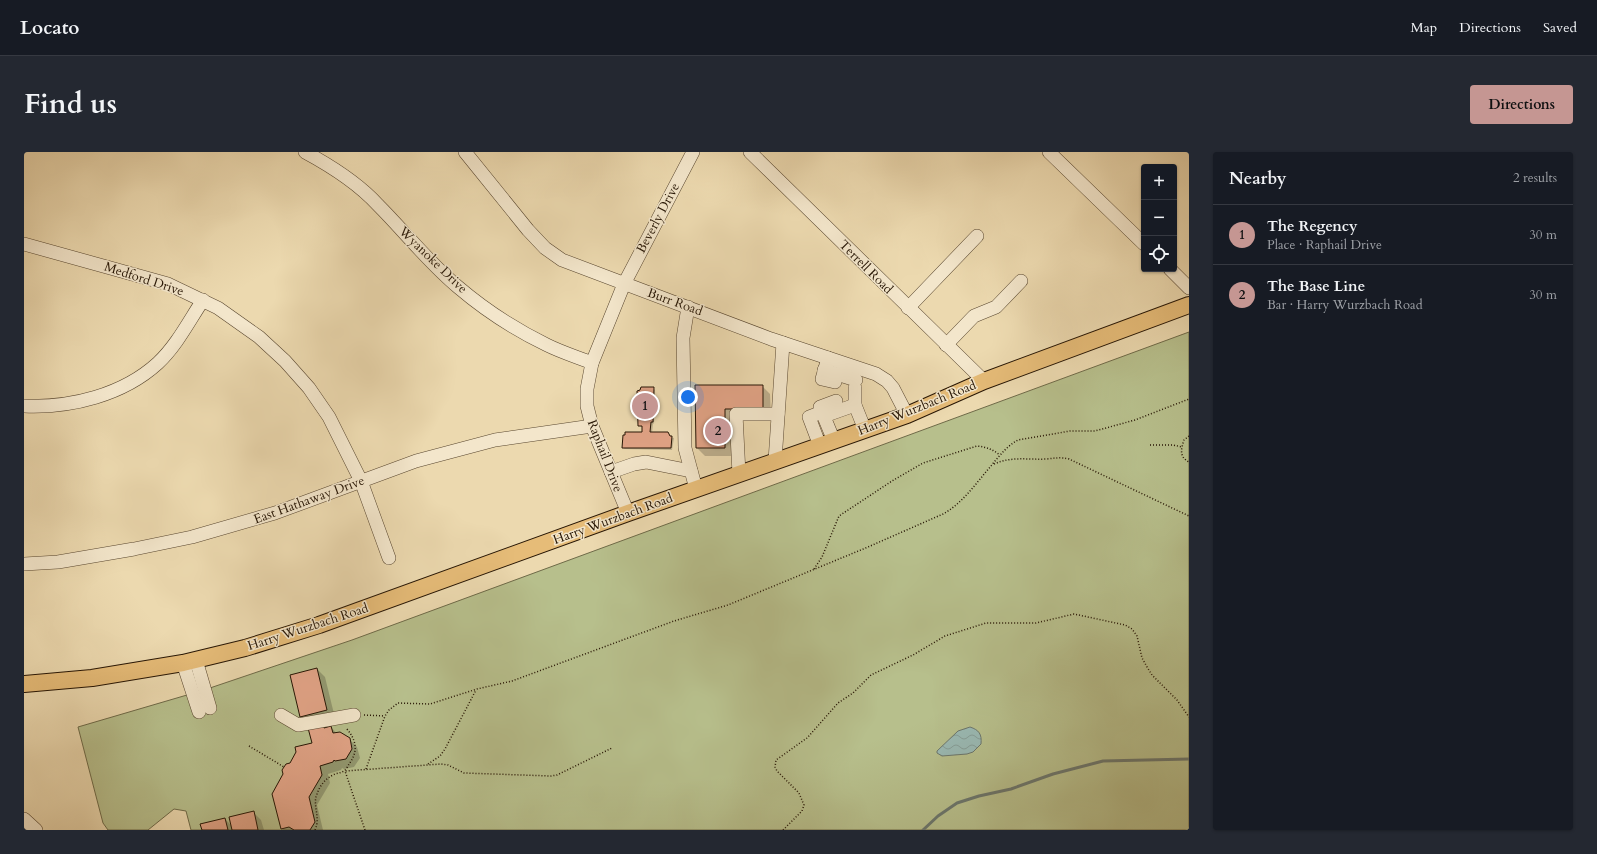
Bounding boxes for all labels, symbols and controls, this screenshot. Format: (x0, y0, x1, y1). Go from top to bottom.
text: Locato (20, 15, 79, 41)
text: Map (1411, 18, 1437, 37)
text: Directions (1459, 18, 1521, 37)
text: Saved (1543, 18, 1577, 37)
text: Find us (24, 85, 117, 123)
button: Directions (1470, 85, 1573, 124)
map controls (1141, 164, 1177, 272)
button: + (1141, 164, 1177, 200)
text: Nearby (1229, 167, 1286, 190)
text: 2 results (1513, 169, 1557, 187)
street label: Beverly Drive (632, 180, 684, 256)
button: − (1141, 200, 1177, 236)
text: The Regency (1267, 216, 1358, 236)
street label: Wyanoke Drive (394, 222, 471, 297)
text: 1 (1239, 226, 1245, 244)
text: 30 m (1529, 226, 1557, 244)
street label: Terrell Road (835, 236, 897, 298)
button: locate (1141, 236, 1177, 272)
text: Place · Raphail Drive (1267, 236, 1382, 254)
street label: Medford Drive (102, 258, 186, 300)
text: The Base Line (1267, 276, 1365, 296)
street label: Burr Road (645, 284, 705, 320)
text: 2 (1239, 286, 1245, 304)
text: 30 m (1529, 286, 1557, 304)
text: Bar · Harry Wurzbach Road (1267, 296, 1423, 314)
street label: Harry Wurzbach Road (855, 376, 979, 440)
your location (678, 387, 698, 407)
pin: 1 (632, 391, 658, 421)
pin: 2 (705, 416, 731, 446)
street label: Raphail Drive (583, 417, 627, 495)
street label: East Hathaway Drive (251, 472, 367, 528)
street label: Harry Wurzbach Road (551, 489, 675, 549)
street label: Harry Wurzbach Road (245, 599, 371, 655)

